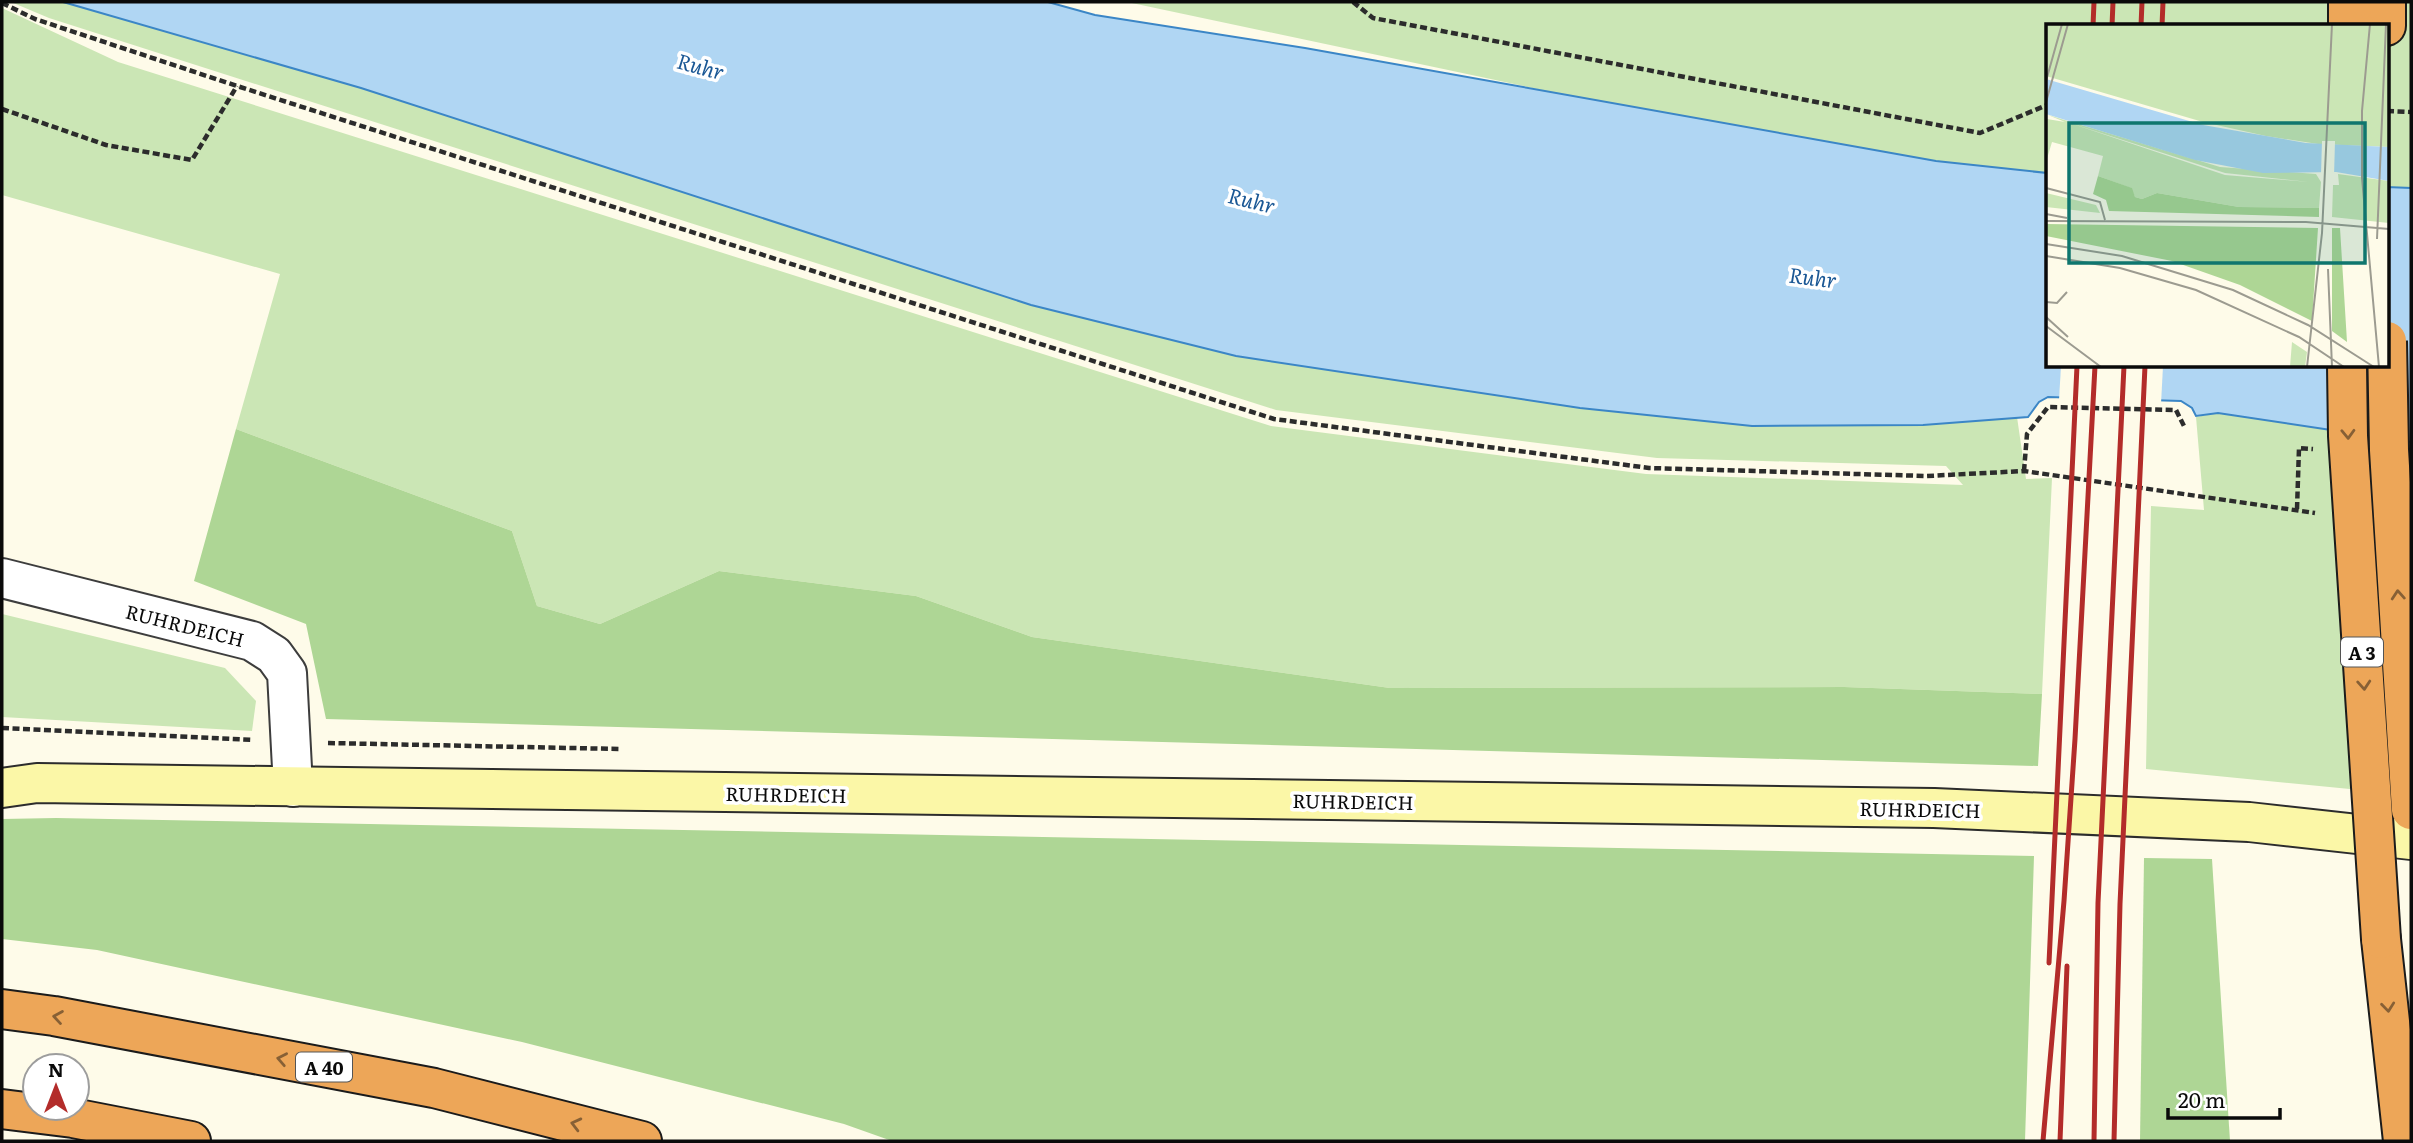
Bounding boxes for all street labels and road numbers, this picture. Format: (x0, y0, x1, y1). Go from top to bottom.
street label: RUHRDEICH (123, 597, 247, 653)
road number: A 3 (2341, 638, 2383, 666)
street label: RUHRDEICH (725, 779, 847, 809)
street label: RUHRDEICH (1292, 786, 1414, 816)
street label: RUHRDEICH (1859, 794, 1981, 824)
road number: A 40 (296, 1052, 352, 1082)

